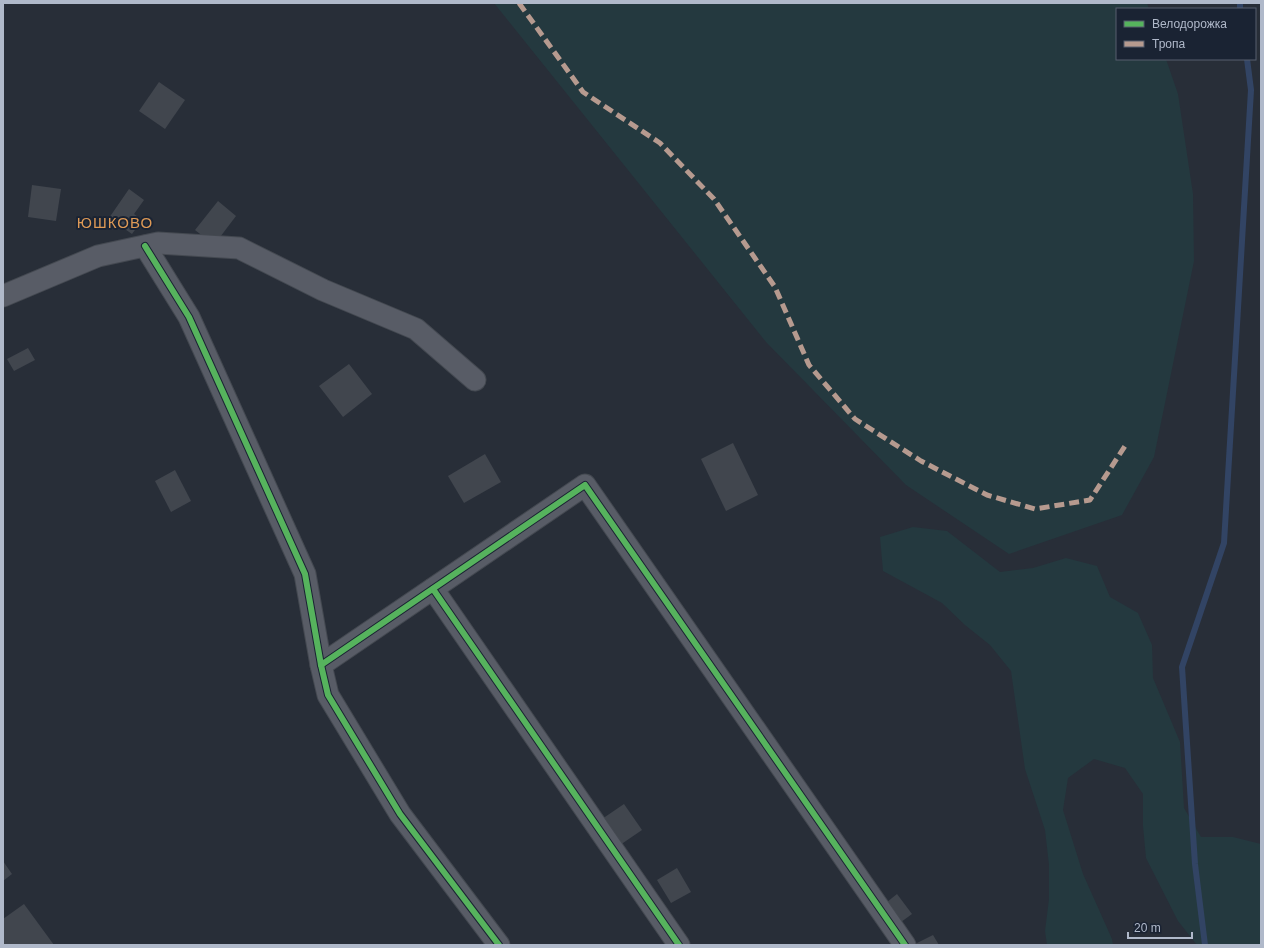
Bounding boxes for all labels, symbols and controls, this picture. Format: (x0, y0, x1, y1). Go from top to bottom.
legend (1116, 8, 1256, 60)
text: Велодорожка (1152, 17, 1227, 31)
text: Тропа (1152, 37, 1186, 51)
district label: ЮШКОВО (77, 214, 153, 231)
scale bar (1128, 914, 1192, 940)
text: 20 m (1134, 921, 1161, 935)

